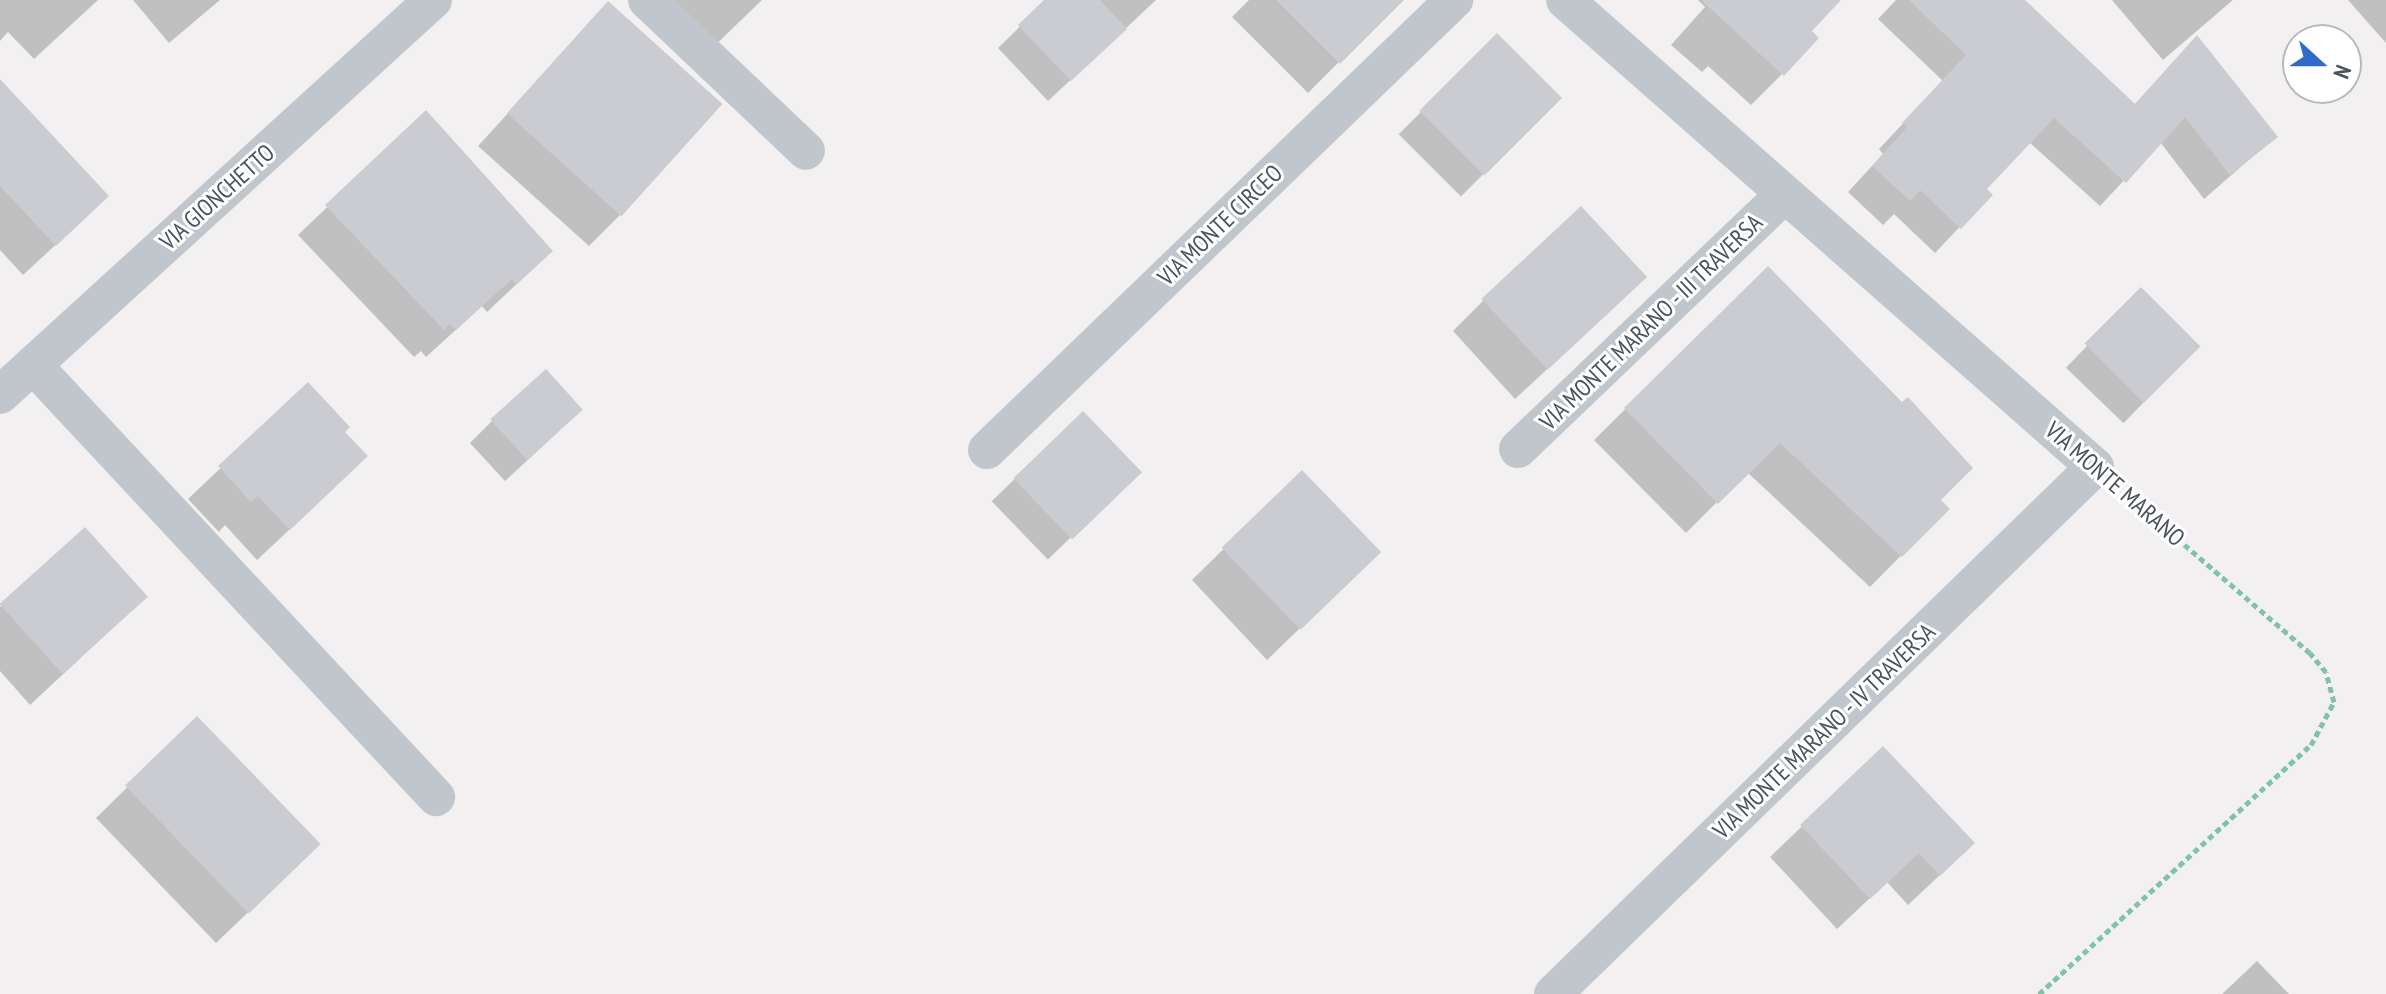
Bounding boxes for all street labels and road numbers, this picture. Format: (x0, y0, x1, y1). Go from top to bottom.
street label: VIA GIONCHETTO (153, 138, 281, 256)
street label: VIA MONTE CIRCEO (1152, 158, 1288, 292)
street label: VIA MONTE MARANO - III TRAVERSA (1533, 207, 1769, 437)
street label: VIA MONTE MARANO (2039, 416, 2191, 552)
street label: VIA MONTE MARANO - IV TRAVERSA (1706, 616, 1942, 846)

